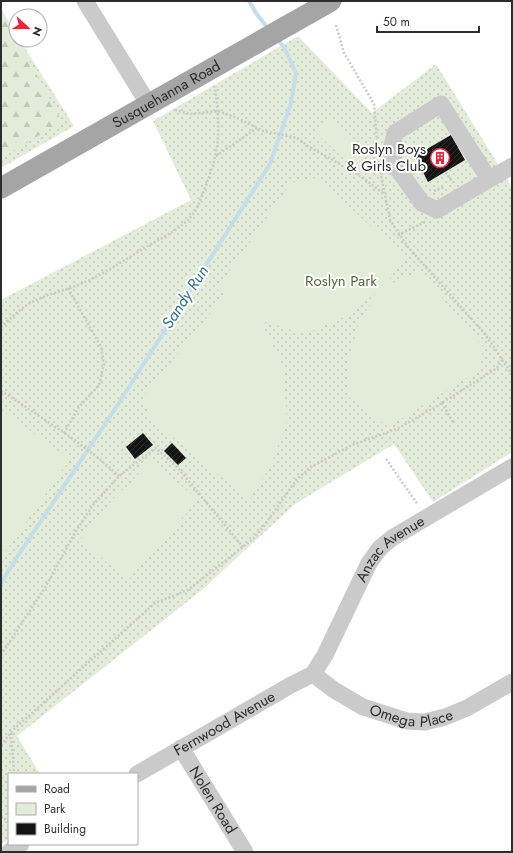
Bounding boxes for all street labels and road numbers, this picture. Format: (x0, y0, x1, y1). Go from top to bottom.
street label: Susquehanna Road (108, 55, 225, 134)
street label: Anzac Avenue (350, 510, 429, 586)
street label: Fernwood Avenue (170, 685, 280, 762)
street label: Omega Place (367, 699, 457, 733)
street label: Nolen Road (184, 762, 242, 838)

